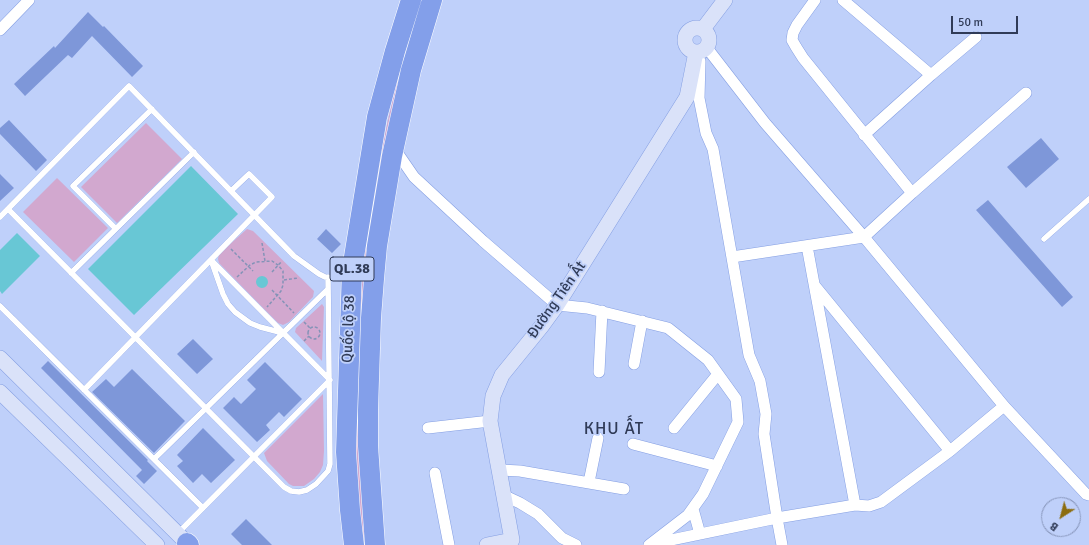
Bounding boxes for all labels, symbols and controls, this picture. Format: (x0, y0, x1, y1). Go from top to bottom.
scale bar (953, 8, 1020, 34)
text: 50 m (958, 15, 983, 30)
road number: QL.38 (330, 257, 374, 281)
street label: Đường Tiên Ất (524, 258, 590, 342)
street label: Quốc lộ 38 (339, 295, 359, 363)
district label: KHU ẤT (584, 420, 644, 440)
north arrow (1041, 497, 1081, 537)
text: B (1048, 519, 1061, 534)

